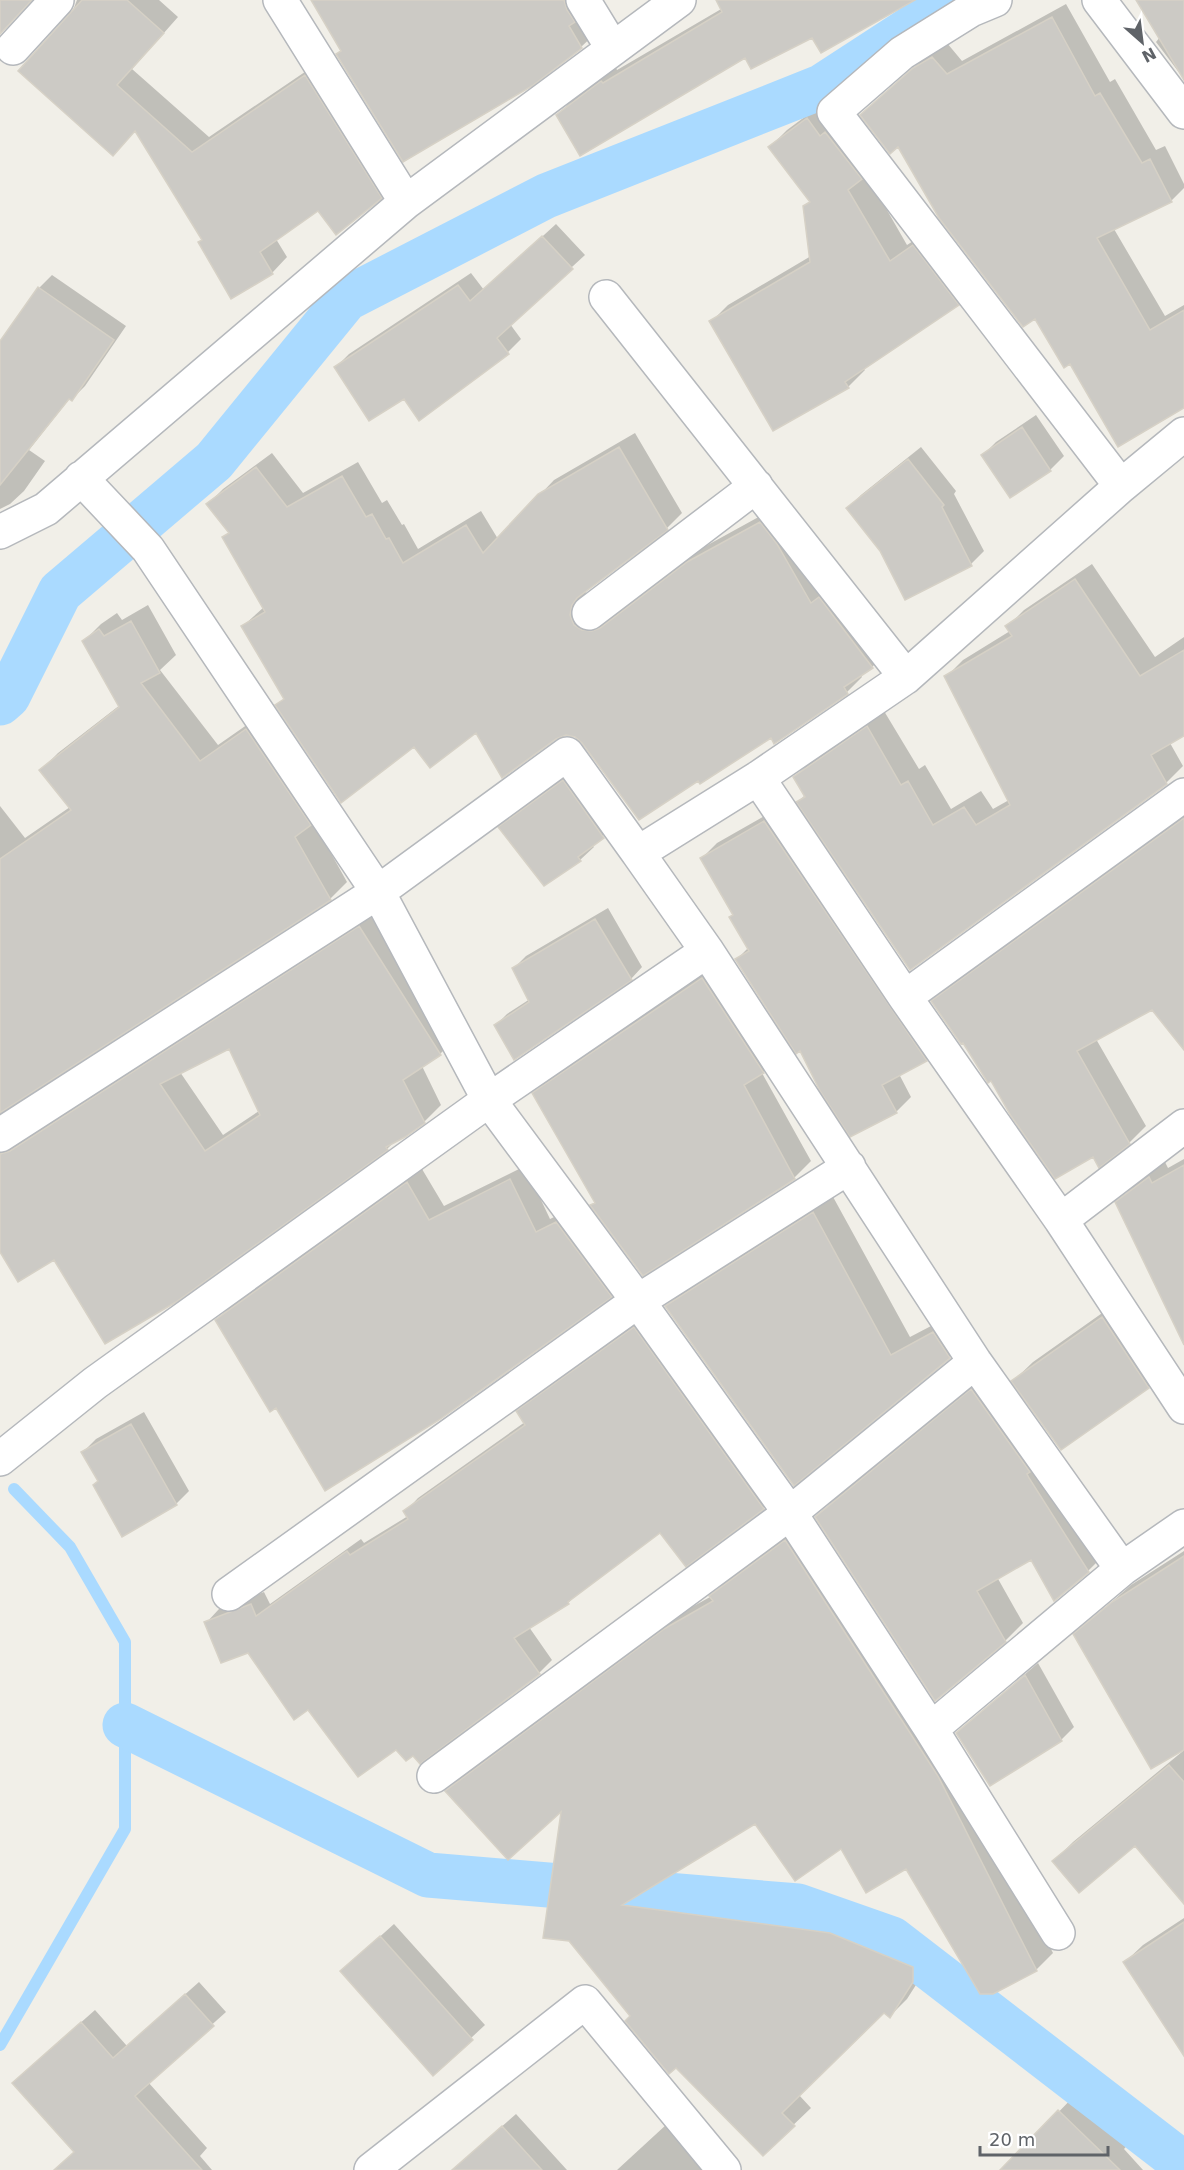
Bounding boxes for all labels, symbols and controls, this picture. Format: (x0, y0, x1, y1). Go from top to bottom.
north arrow (1112, 12, 1172, 72)
text: N (1138, 43, 1159, 66)
scale bar (980, 2119, 1108, 2157)
text: 20 m (989, 2129, 1035, 2150)

